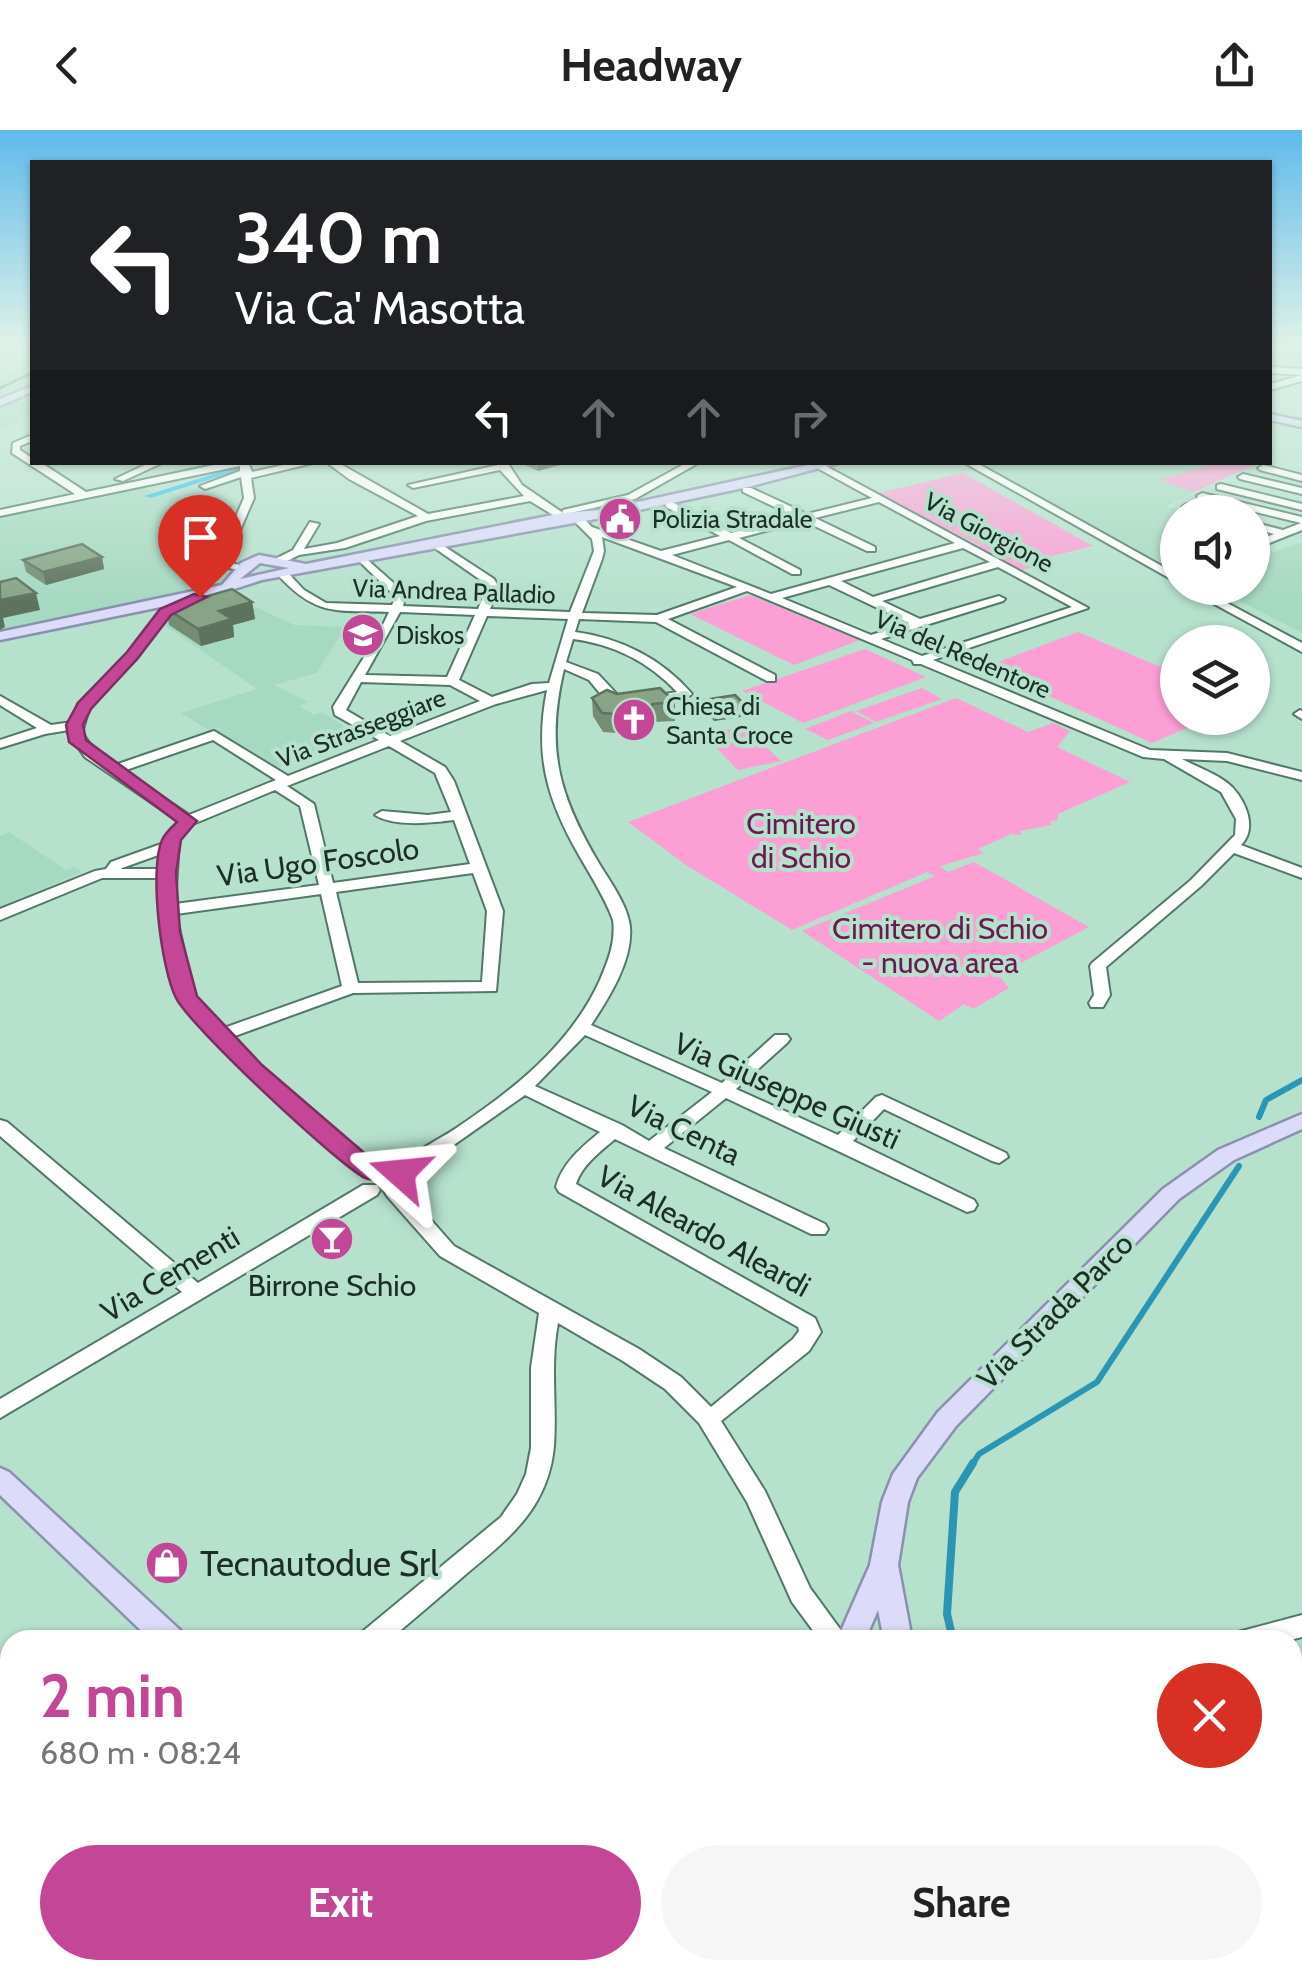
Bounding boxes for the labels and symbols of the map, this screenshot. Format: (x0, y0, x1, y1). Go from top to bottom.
street label: Via Giorgione (919, 486, 1059, 579)
pin (158, 495, 243, 598)
public building icon: Polizia Stradale (597, 496, 643, 542)
place label: Polizia Stradale (652, 504, 813, 534)
street label: Via Andrea Palladio (352, 572, 556, 610)
street label: Via del Redentore (871, 604, 1055, 705)
school or university icon: Diskos (340, 612, 386, 658)
place label: Diskos (396, 620, 464, 650)
street label: Via Strasseggiare (272, 682, 450, 774)
place label: Chiesa di Santa Croce (666, 691, 793, 750)
church icon: Chiesa di Santa Croce (611, 697, 657, 743)
park label: Cimitero di Schio (746, 805, 856, 876)
street label: Via Ugo Foscolo (215, 830, 421, 894)
park label: Cimitero di Schio - nuova area (832, 910, 1048, 981)
street label: Via Giuseppe Giusti (668, 1025, 906, 1157)
street label: Via Centa (621, 1087, 747, 1174)
position arrow (348, 1121, 452, 1225)
street label: Via Aleardo Aleardi (591, 1157, 817, 1305)
bar icon: Birrone Schio (309, 1216, 355, 1262)
street label: Via Cementi (94, 1218, 246, 1330)
street label: Via Strada Parco (969, 1225, 1141, 1397)
place label: Birrone Schio (248, 1267, 416, 1304)
shop icon: Tecnautodue Srl (144, 1540, 190, 1586)
place label: Tecnautodue Srl (200, 1542, 439, 1585)

